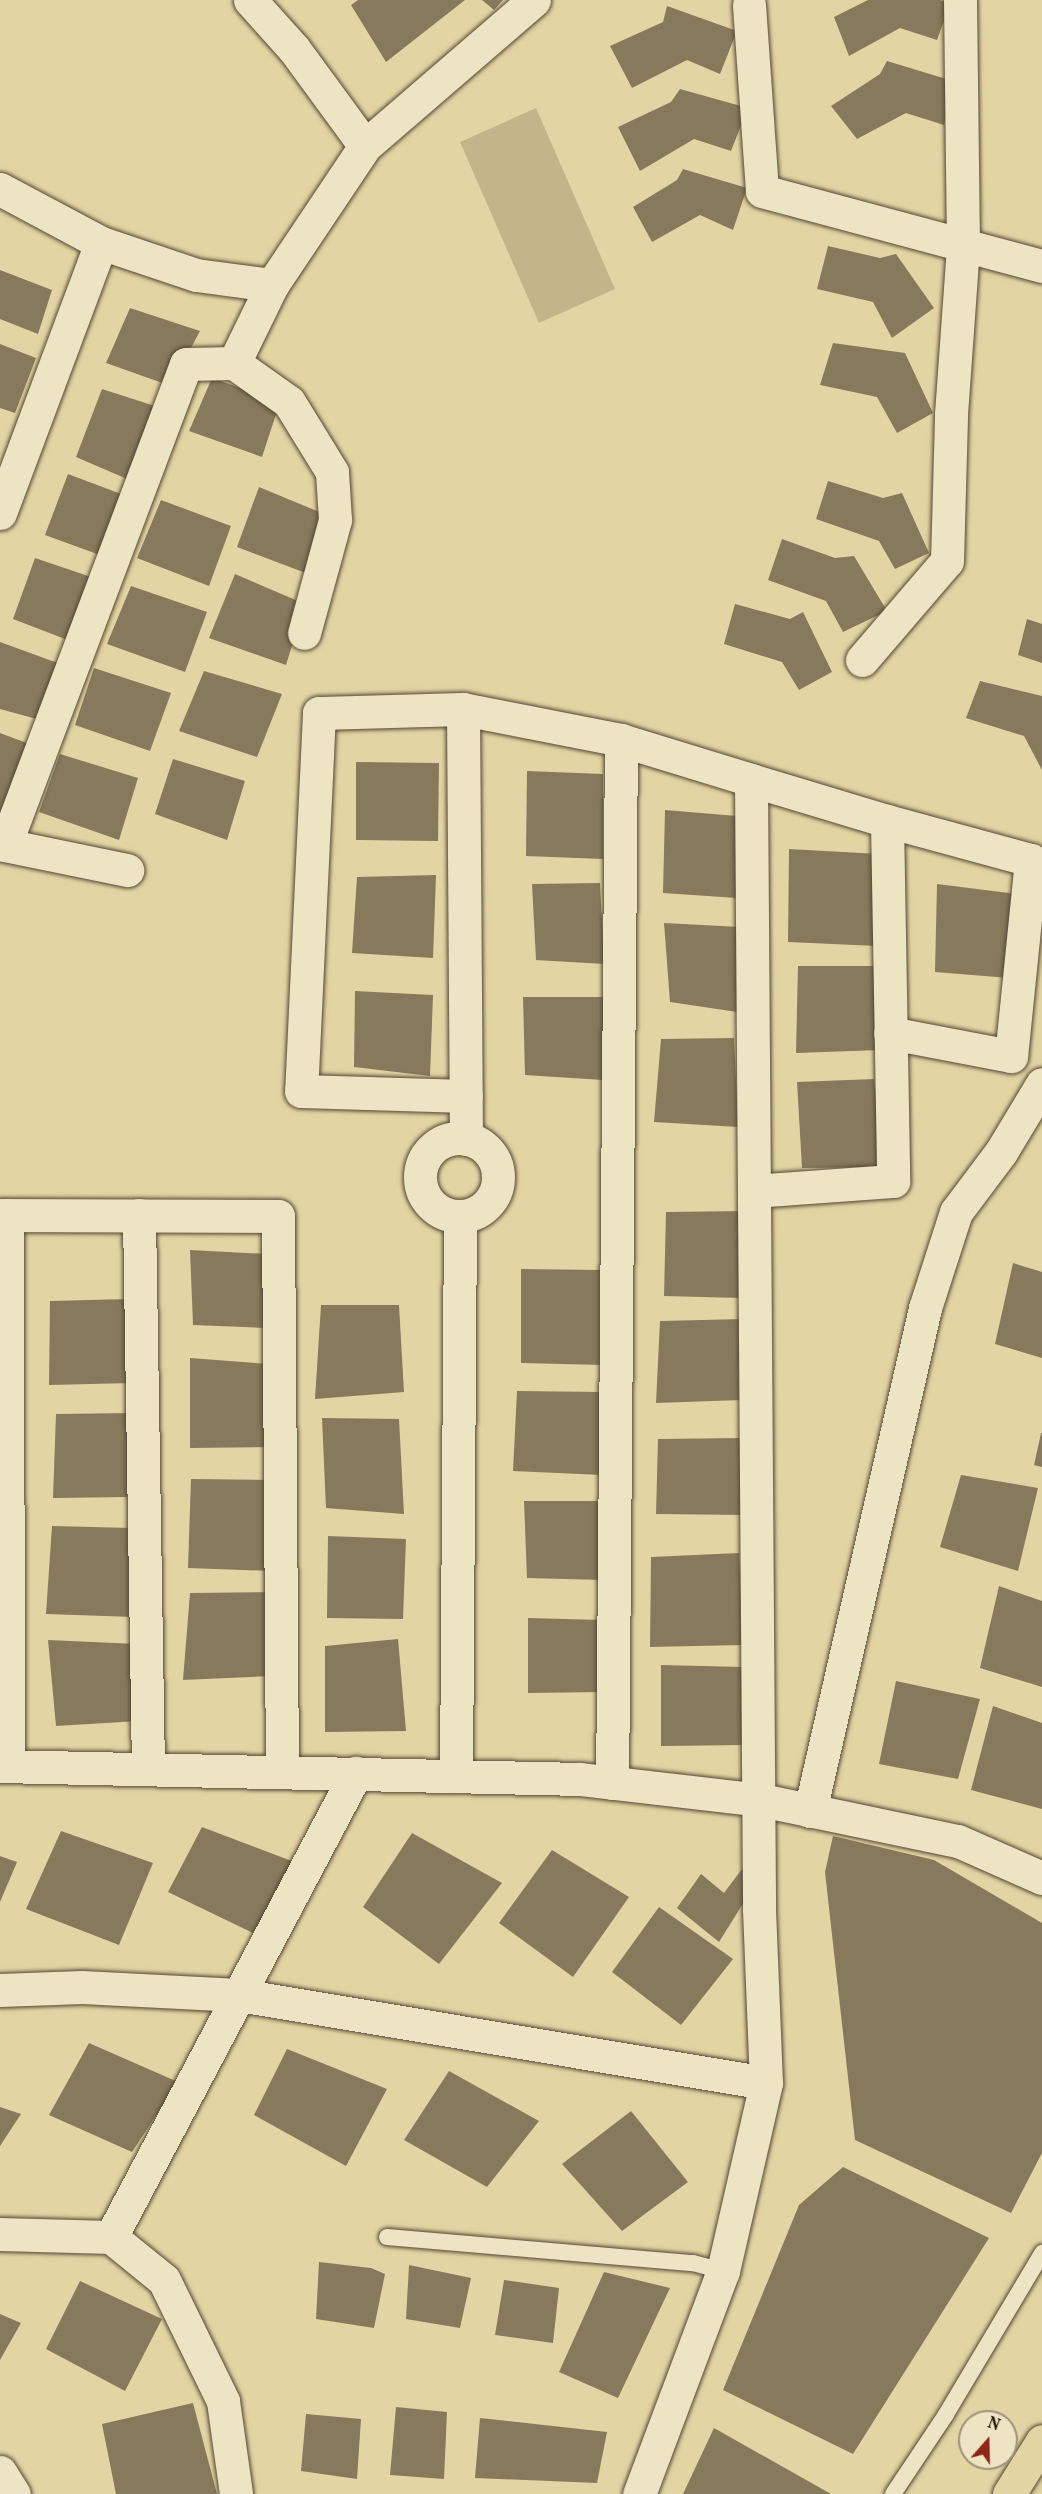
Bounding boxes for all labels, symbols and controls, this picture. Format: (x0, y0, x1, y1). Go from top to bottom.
north arrow (958, 2410, 1018, 2470)
text: N (984, 2413, 1003, 2437)

